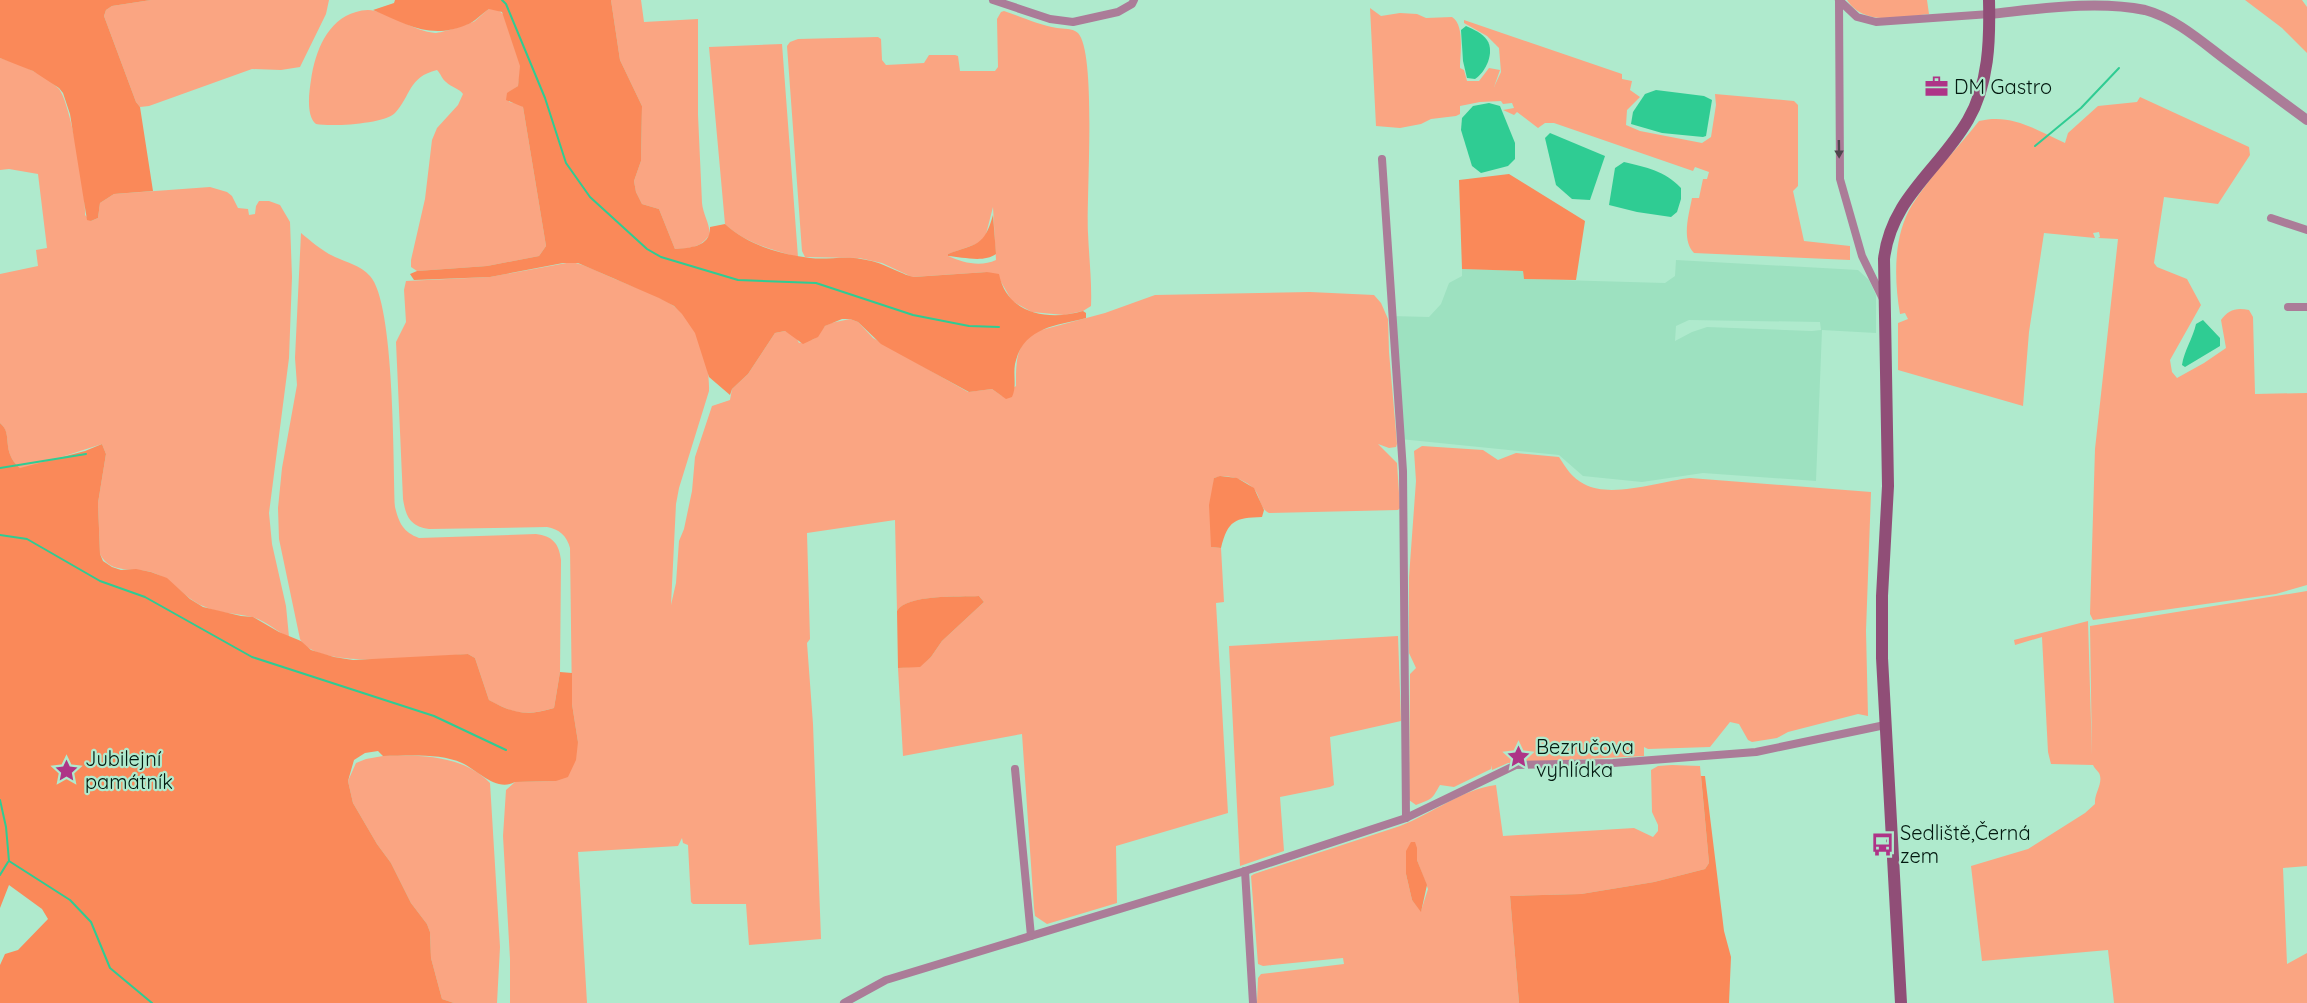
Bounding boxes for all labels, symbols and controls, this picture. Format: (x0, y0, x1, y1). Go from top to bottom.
office icon: DM Gastro (1923, 73, 1949, 99)
place label: DM Gastro (1954, 74, 2052, 99)
one-way arrow (1834, 139, 1844, 158)
place label: Bezručova vyhlídka (1536, 734, 1634, 782)
place icon: Bezručova vyhlídka (1505, 744, 1531, 770)
place label: Jubilejní památník (85, 746, 173, 794)
place icon: Jubilejní památník (54, 757, 80, 783)
place label: Sedliště,Černá zem (1900, 820, 2031, 868)
bus stop icon: Sedliště,Černá zem (1869, 831, 1895, 857)

